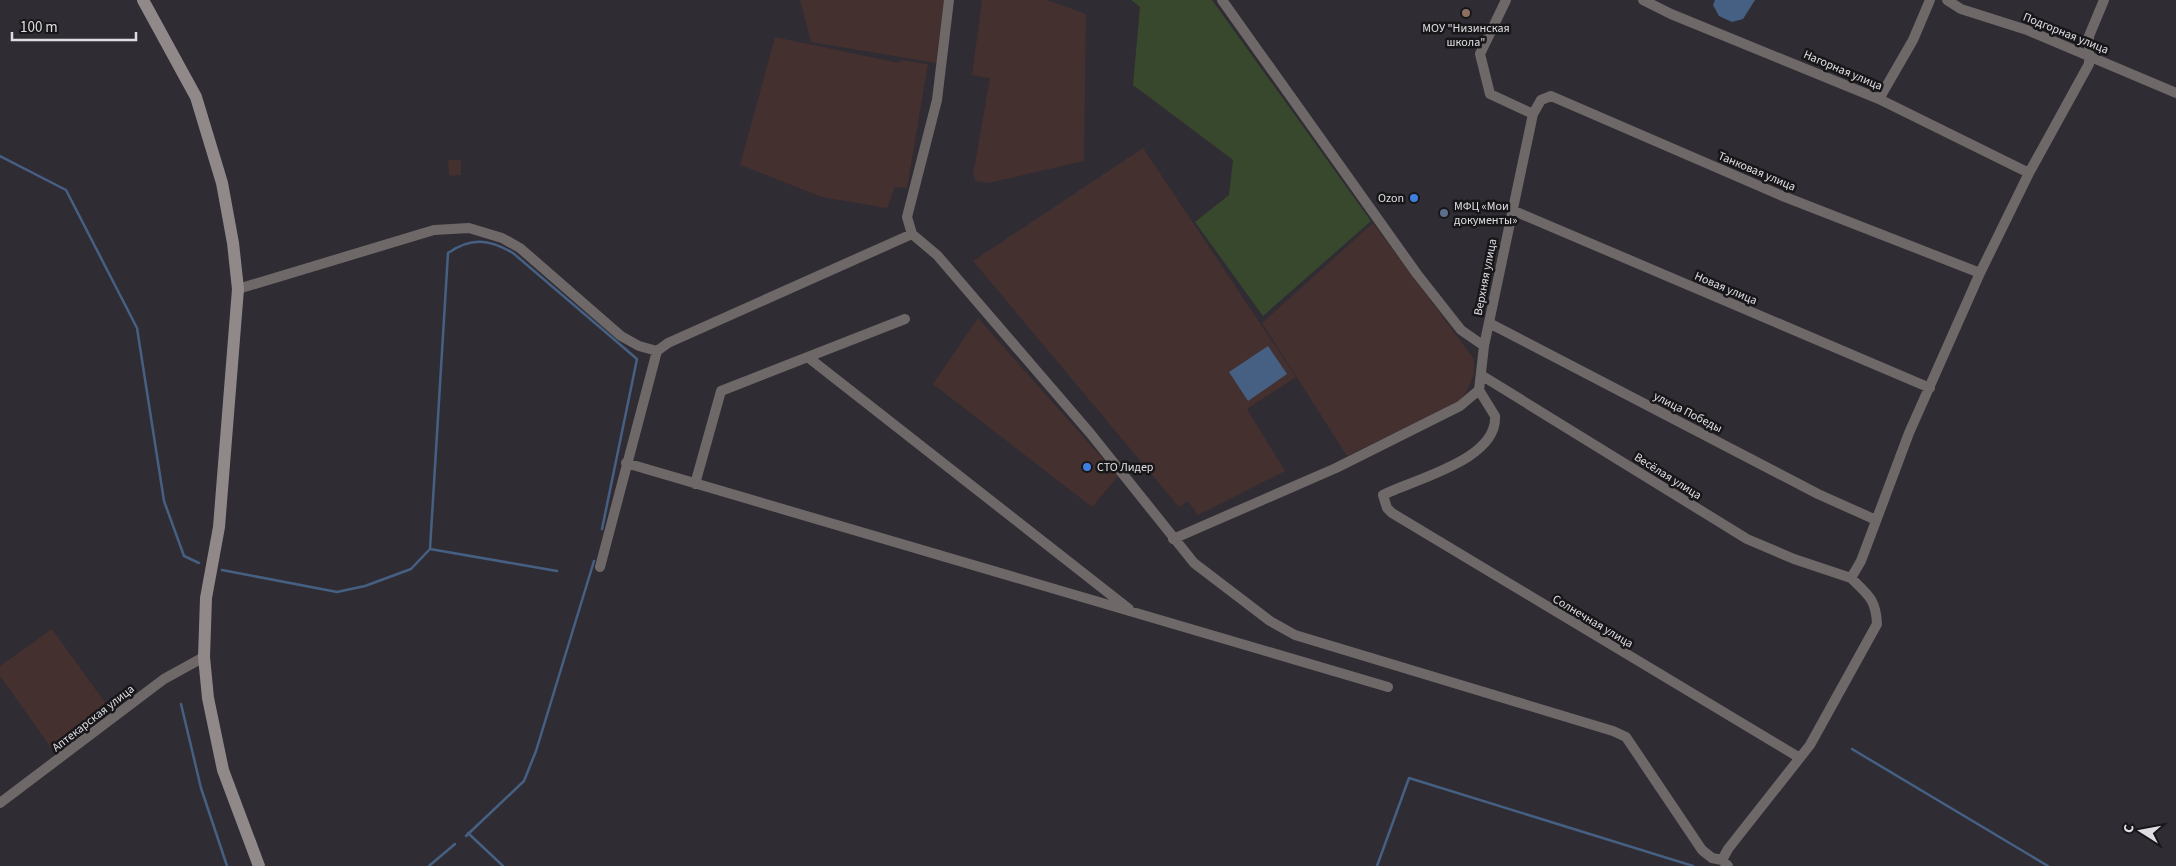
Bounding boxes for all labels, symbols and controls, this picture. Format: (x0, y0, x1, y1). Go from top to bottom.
marker: МОУ "Низинская школа" (1460, 7, 1472, 19)
street label: Подгорная улица (2020, 9, 2111, 58)
scale bar (12, 10, 136, 42)
text: 100 m (20, 17, 58, 38)
place label: МОУ "Низинская школа" (1422, 20, 1510, 51)
street label: Нагорная улица (1801, 46, 1885, 95)
street label: Танковая улица (1715, 147, 1798, 195)
place label: Ozon (1378, 190, 1404, 207)
marker: Ozon (1408, 192, 1420, 204)
place label: МФЦ «Мои документы» (1454, 198, 1517, 229)
marker: МФЦ «Мои документы» (1438, 207, 1450, 219)
street label: Верхняя улица (1470, 237, 1501, 317)
street label: Новая улица (1692, 268, 1760, 309)
street label: улица Победы (1650, 388, 1725, 437)
street label: Весёлая улица (1631, 449, 1705, 504)
place label: СТО Лидер (1097, 459, 1154, 476)
marker: СТО Лидер (1081, 461, 1093, 473)
street label: Солнечная улица (1549, 591, 1636, 652)
street label: Аптекарская улица (49, 681, 138, 756)
north arrow (2116, 806, 2166, 856)
text: С (2119, 823, 2140, 835)

